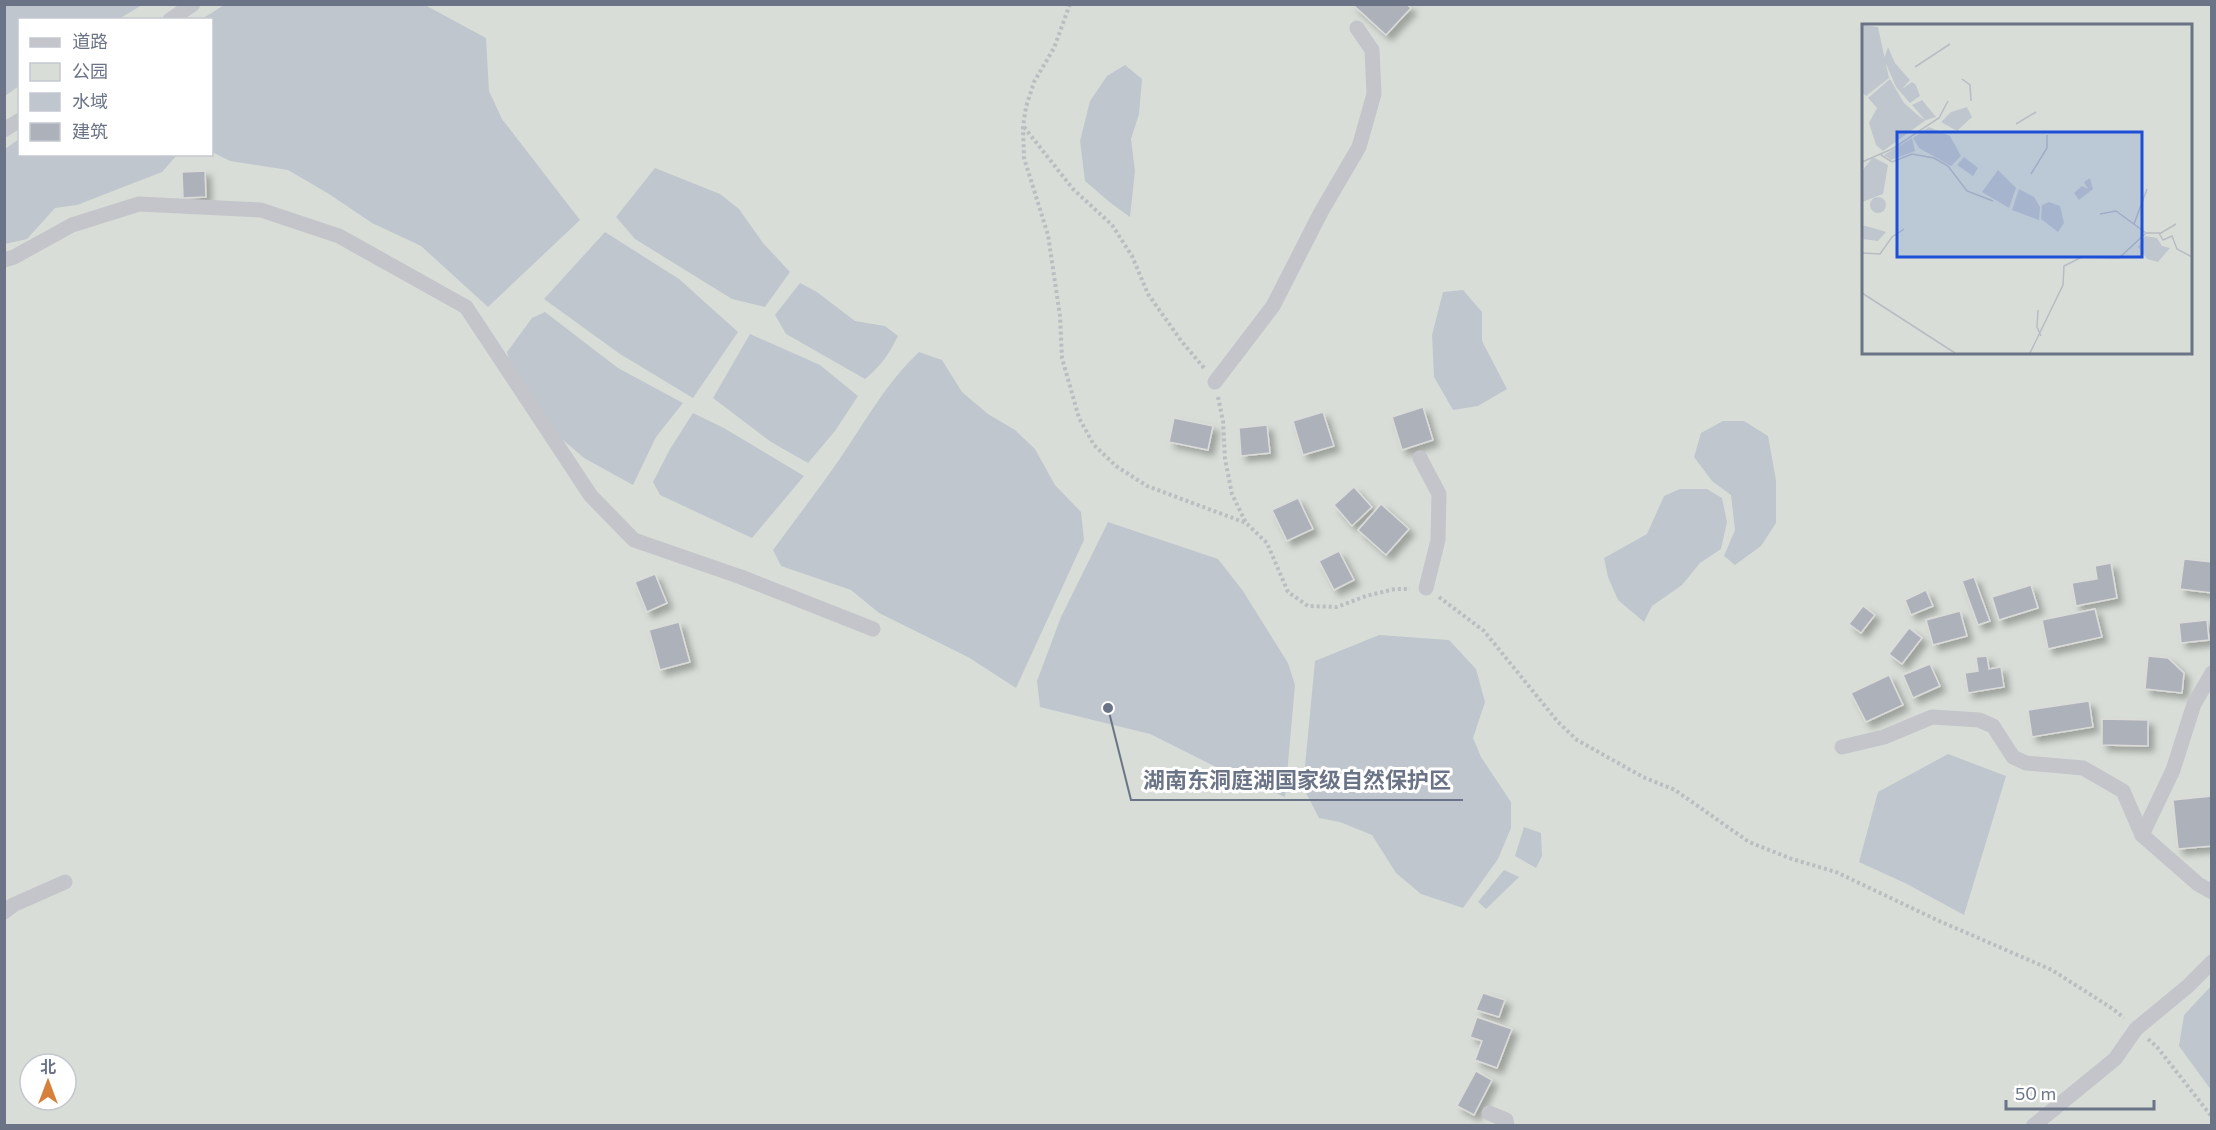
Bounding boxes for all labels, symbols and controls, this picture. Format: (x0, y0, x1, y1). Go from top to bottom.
legend (18, 18, 213, 156)
inset map (1862, 24, 2192, 354)
text: 道路 (72, 30, 108, 52)
text: 公园 (72, 60, 108, 82)
text: 水域 (72, 90, 108, 112)
text: 建筑 (72, 120, 108, 142)
callout: 湖南东洞庭湖国家级自然保护区 (1131, 760, 1463, 800)
text: 湖南东洞庭湖国家级自然保护区 (1143, 766, 1451, 793)
north arrow (18, 1052, 78, 1112)
text: 北 (40, 1057, 56, 1076)
scale bar (2006, 1073, 2154, 1111)
text: 50 m (2015, 1082, 2056, 1104)

